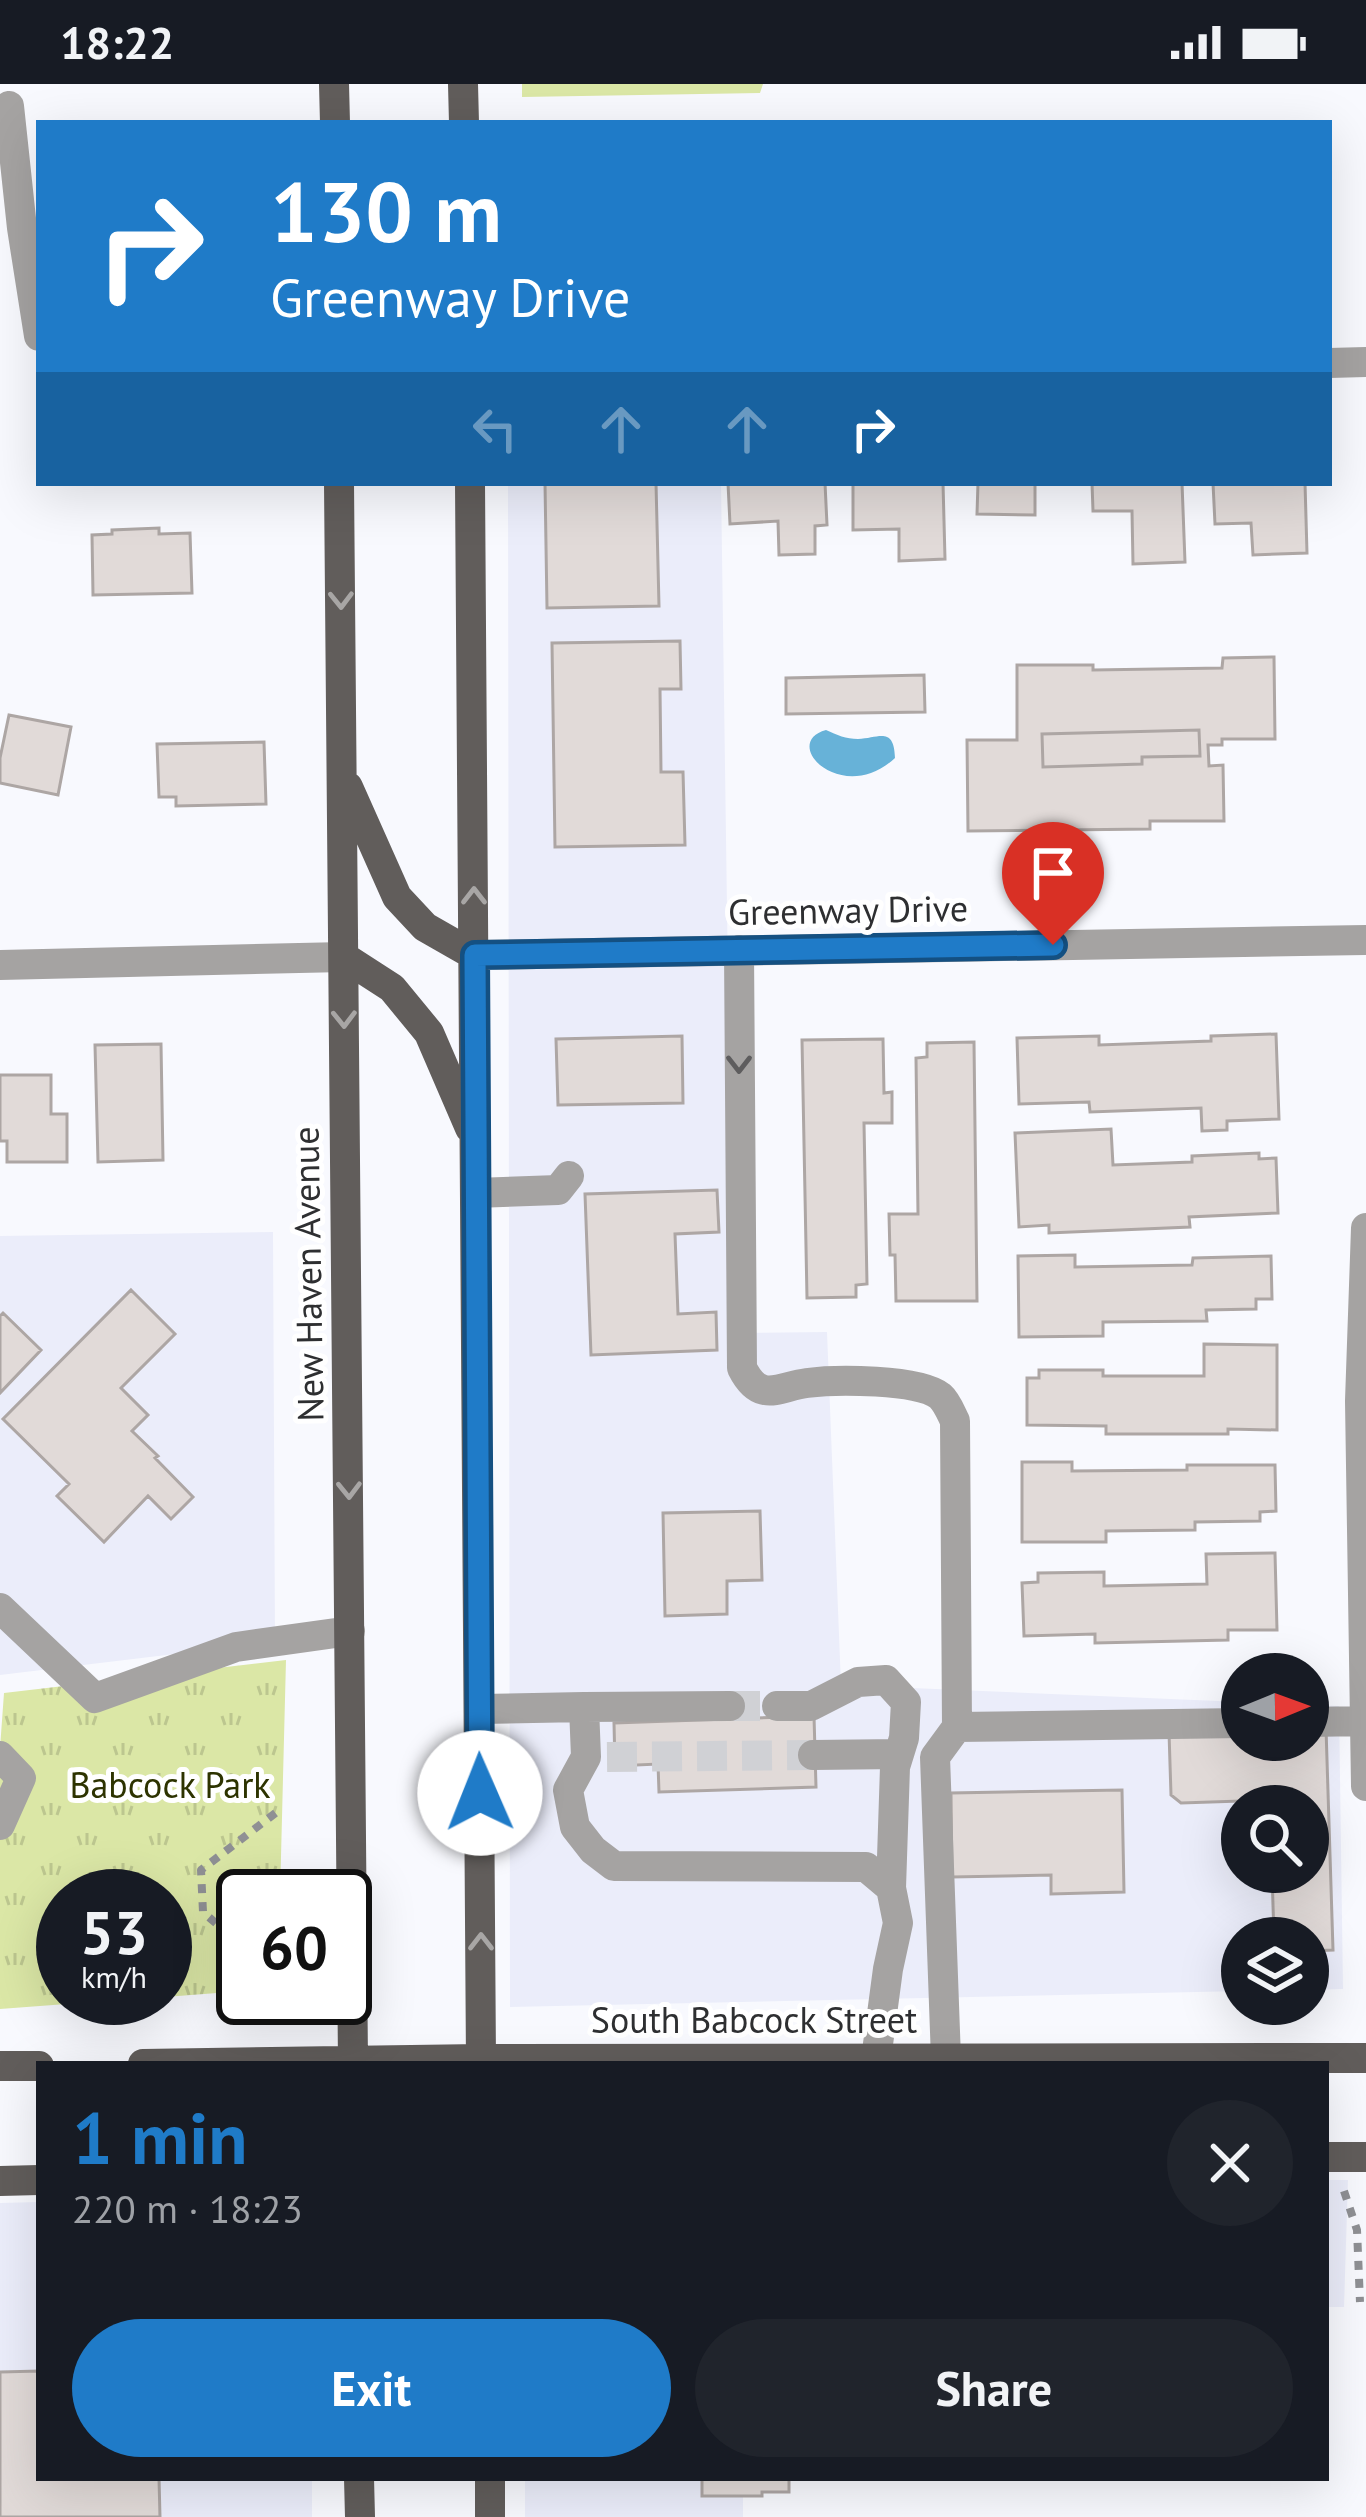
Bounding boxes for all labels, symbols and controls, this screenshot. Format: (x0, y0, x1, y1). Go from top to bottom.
text: 18:22 (60, 13, 174, 71)
text: 130 m (270, 156, 502, 265)
icon: right (72, 168, 228, 324)
text: Greenway Drive (270, 262, 630, 332)
icon: left (462, 396, 528, 462)
icon: ahead (588, 396, 654, 462)
icon: ahead (714, 396, 780, 462)
icon: right (840, 396, 906, 462)
one-way arrow (328, 592, 354, 610)
pin (1002, 822, 1104, 945)
icon: arrive (1020, 840, 1086, 906)
street label: Greenway Drive (727, 884, 969, 935)
one-way arrow (461, 886, 487, 904)
one-way arrow (331, 1011, 357, 1029)
one-way arrow (726, 1056, 752, 1074)
street label: New Haven Avenue (281, 1126, 334, 1422)
one-way arrow (336, 1482, 362, 1500)
north arrow (1221, 1653, 1329, 1761)
map controls (1221, 1653, 1329, 2025)
position arrow (417, 1730, 543, 1856)
park label: Babcock Park (69, 1761, 271, 1808)
button: search (1221, 1785, 1329, 1893)
speed limit sign: 60 (216, 1869, 372, 2025)
text: 53 (80, 1893, 148, 1971)
button: layers (1221, 1917, 1329, 2025)
one-way arrow (468, 1932, 494, 1950)
text: km/h (81, 1957, 147, 1996)
street label: South Babcock Street (591, 1996, 917, 2043)
text: 1 min (72, 2091, 248, 2184)
button: close (1167, 2100, 1293, 2226)
text: 220 m · 18:23 (72, 2183, 303, 2234)
button: Exit (72, 2319, 671, 2457)
button: Share (695, 2319, 1293, 2457)

